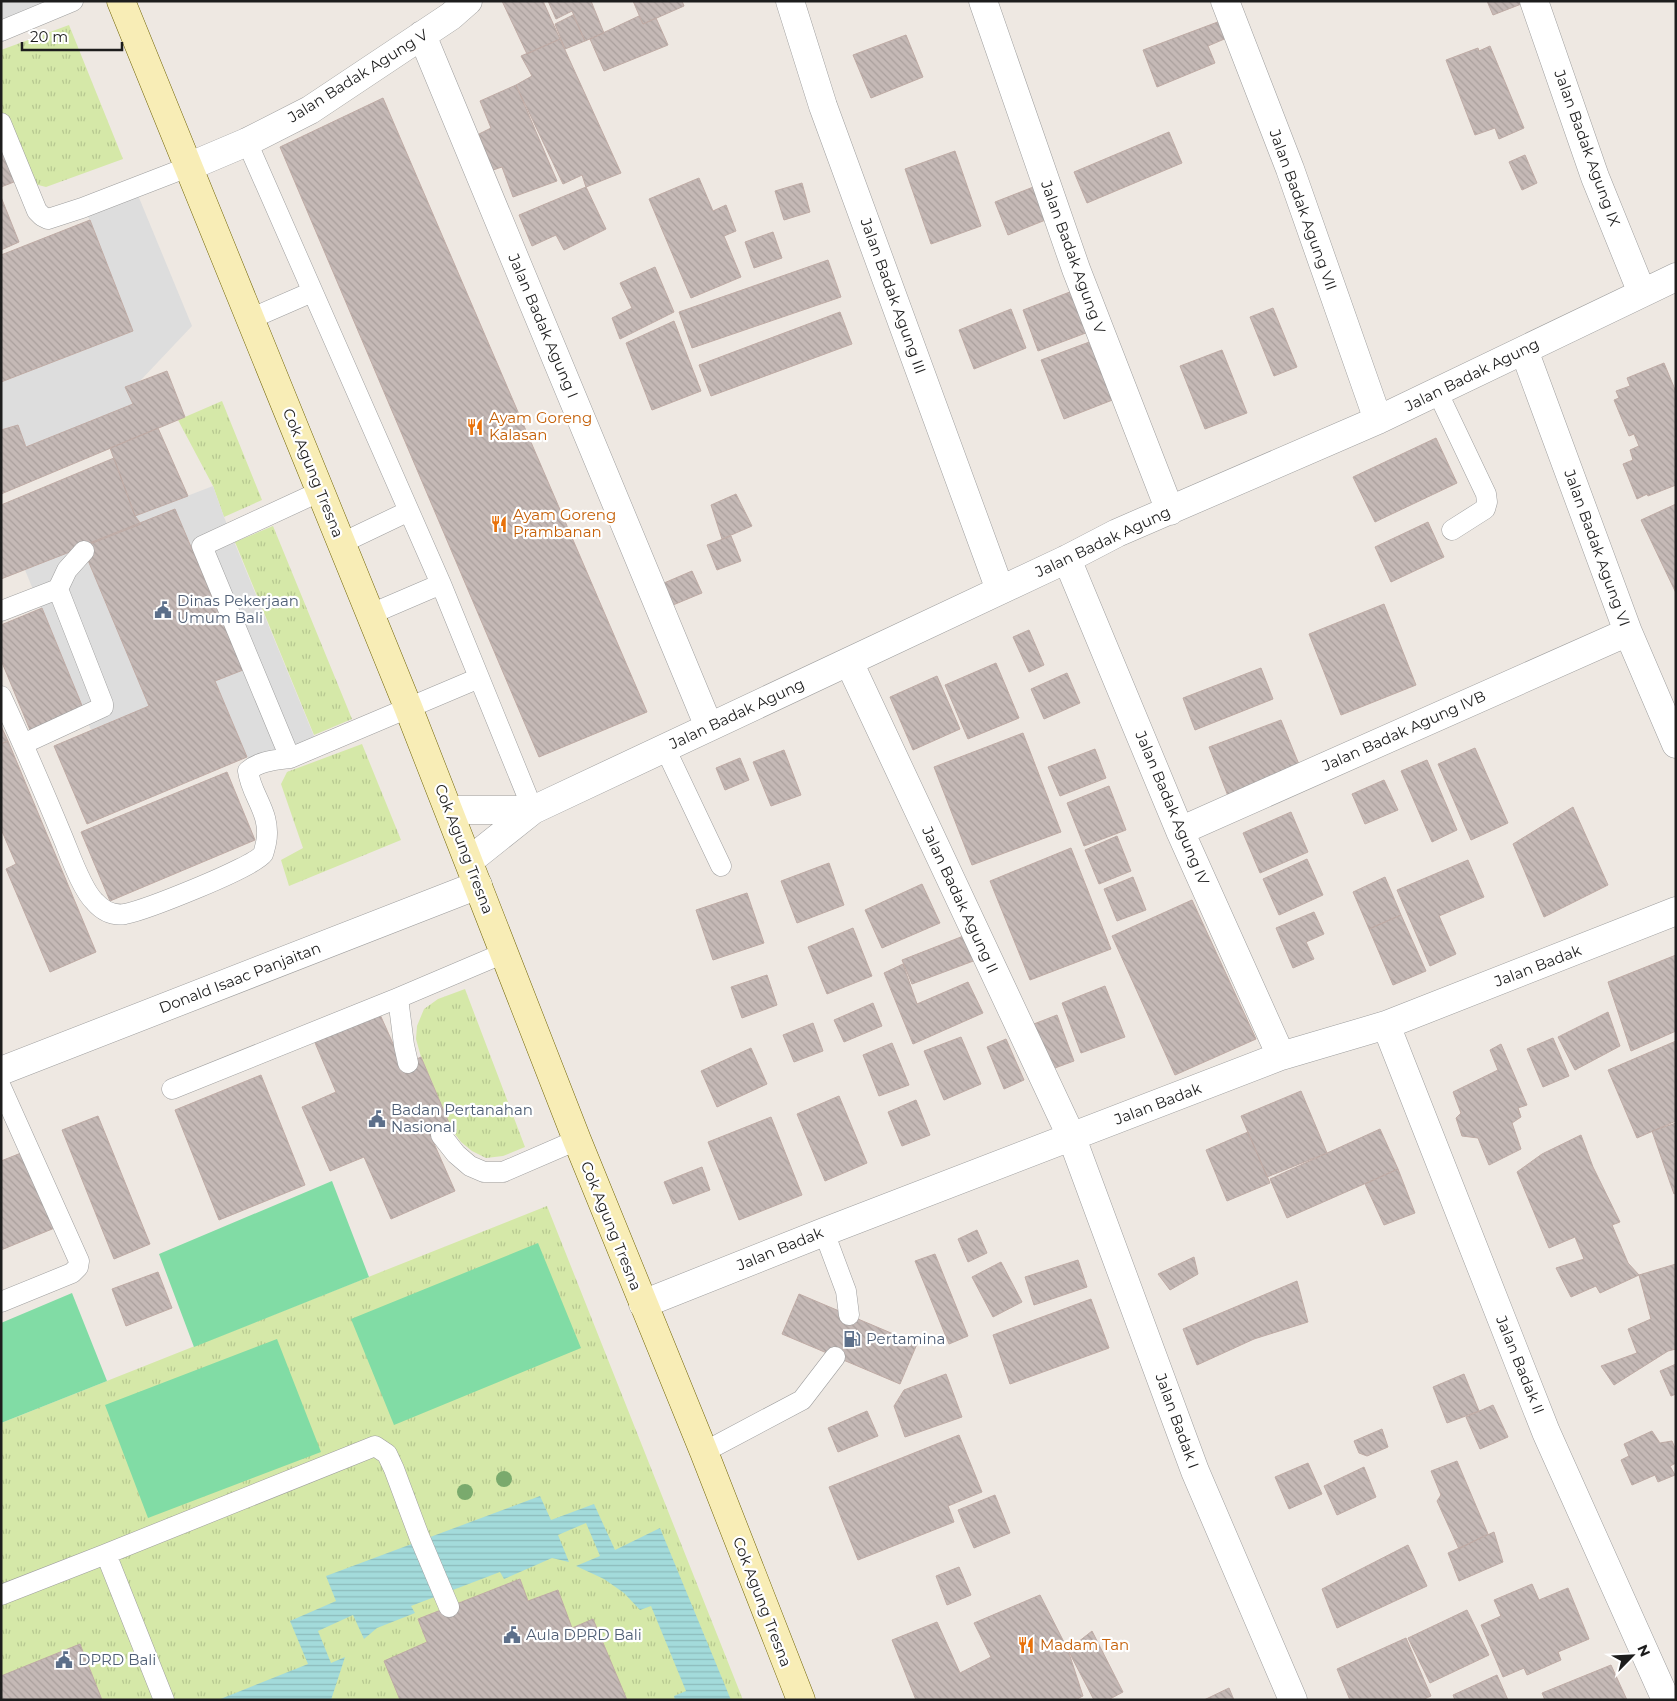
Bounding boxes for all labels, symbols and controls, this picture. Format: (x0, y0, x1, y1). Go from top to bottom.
scale bar (22, 20, 122, 52)
street label: Jalan Badak Agung V (283, 25, 432, 127)
text: 20 m (30, 27, 68, 46)
street label: Jalan Badak Agung IX (1550, 66, 1625, 229)
street label: Jalan Badak Agung VII (1265, 126, 1341, 293)
street label: Jalan Badak Agung V (1037, 177, 1110, 336)
street label: Jalan Badak Agung III (856, 214, 931, 376)
street label: Jalan Badak Agung I (504, 250, 583, 401)
street label: Jalan Badak Agung (1401, 334, 1542, 416)
street label: Cok Agung Tresna (279, 405, 348, 540)
place label: Ayam Goreng Kalasan (489, 408, 592, 444)
restaurant icon: Ayam Goreng Kalasan (465, 417, 485, 437)
street label: Jalan Badak Agung VI (1560, 466, 1635, 629)
street label: Jalan Badak Agung (1031, 502, 1173, 582)
place label: Ayam Goreng Prambanan (513, 505, 616, 541)
restaurant icon: Ayam Goreng Prambanan (489, 514, 509, 534)
place label: Dinas Pekerjaan Umum Bali (177, 591, 299, 627)
public building icon: Dinas Pekerjaan Umum Bali (153, 600, 173, 620)
street label: Jalan Badak Agung (665, 674, 807, 754)
street label: Jalan Badak Agung IVB (1318, 686, 1488, 776)
street label: Jalan Badak Agung IV (1131, 727, 1214, 888)
street label: Cok Agung Tresna (431, 781, 498, 916)
street label: Jalan Badak Agung II (918, 822, 1003, 976)
street label: Donald Isaac Panjaitan (156, 938, 324, 1017)
street label: Jalan Badak (1491, 940, 1584, 991)
street label: Jalan Badak (1111, 1078, 1204, 1129)
place label: Badan Pertanahan Nasional (391, 1100, 533, 1136)
public building icon: Badan Pertanahan Nasional (367, 1109, 387, 1129)
street label: Cok Agung Tresna (577, 1158, 646, 1293)
street label: Jalan Badak (733, 1223, 826, 1275)
street label: Jalan Badak II (1492, 1312, 1549, 1417)
fuel station icon: Pertamina (842, 1329, 862, 1349)
place label: Pertamina (866, 1329, 945, 1348)
street label: Jalan Badak I (1151, 1370, 1203, 1471)
street label: Cok Agung Tresna (729, 1534, 796, 1669)
public building icon: Aula DPRD Bali (502, 1625, 522, 1645)
place label: Aula DPRD Bali (526, 1625, 642, 1644)
north arrow (1607, 1631, 1657, 1681)
restaurant icon: Madam Tan (1016, 1635, 1036, 1655)
place label: Madam Tan (1040, 1635, 1129, 1654)
text: N (1633, 1642, 1654, 1660)
public building icon: DPRD Bali (54, 1650, 74, 1670)
place label: DPRD Bali (78, 1650, 156, 1669)

